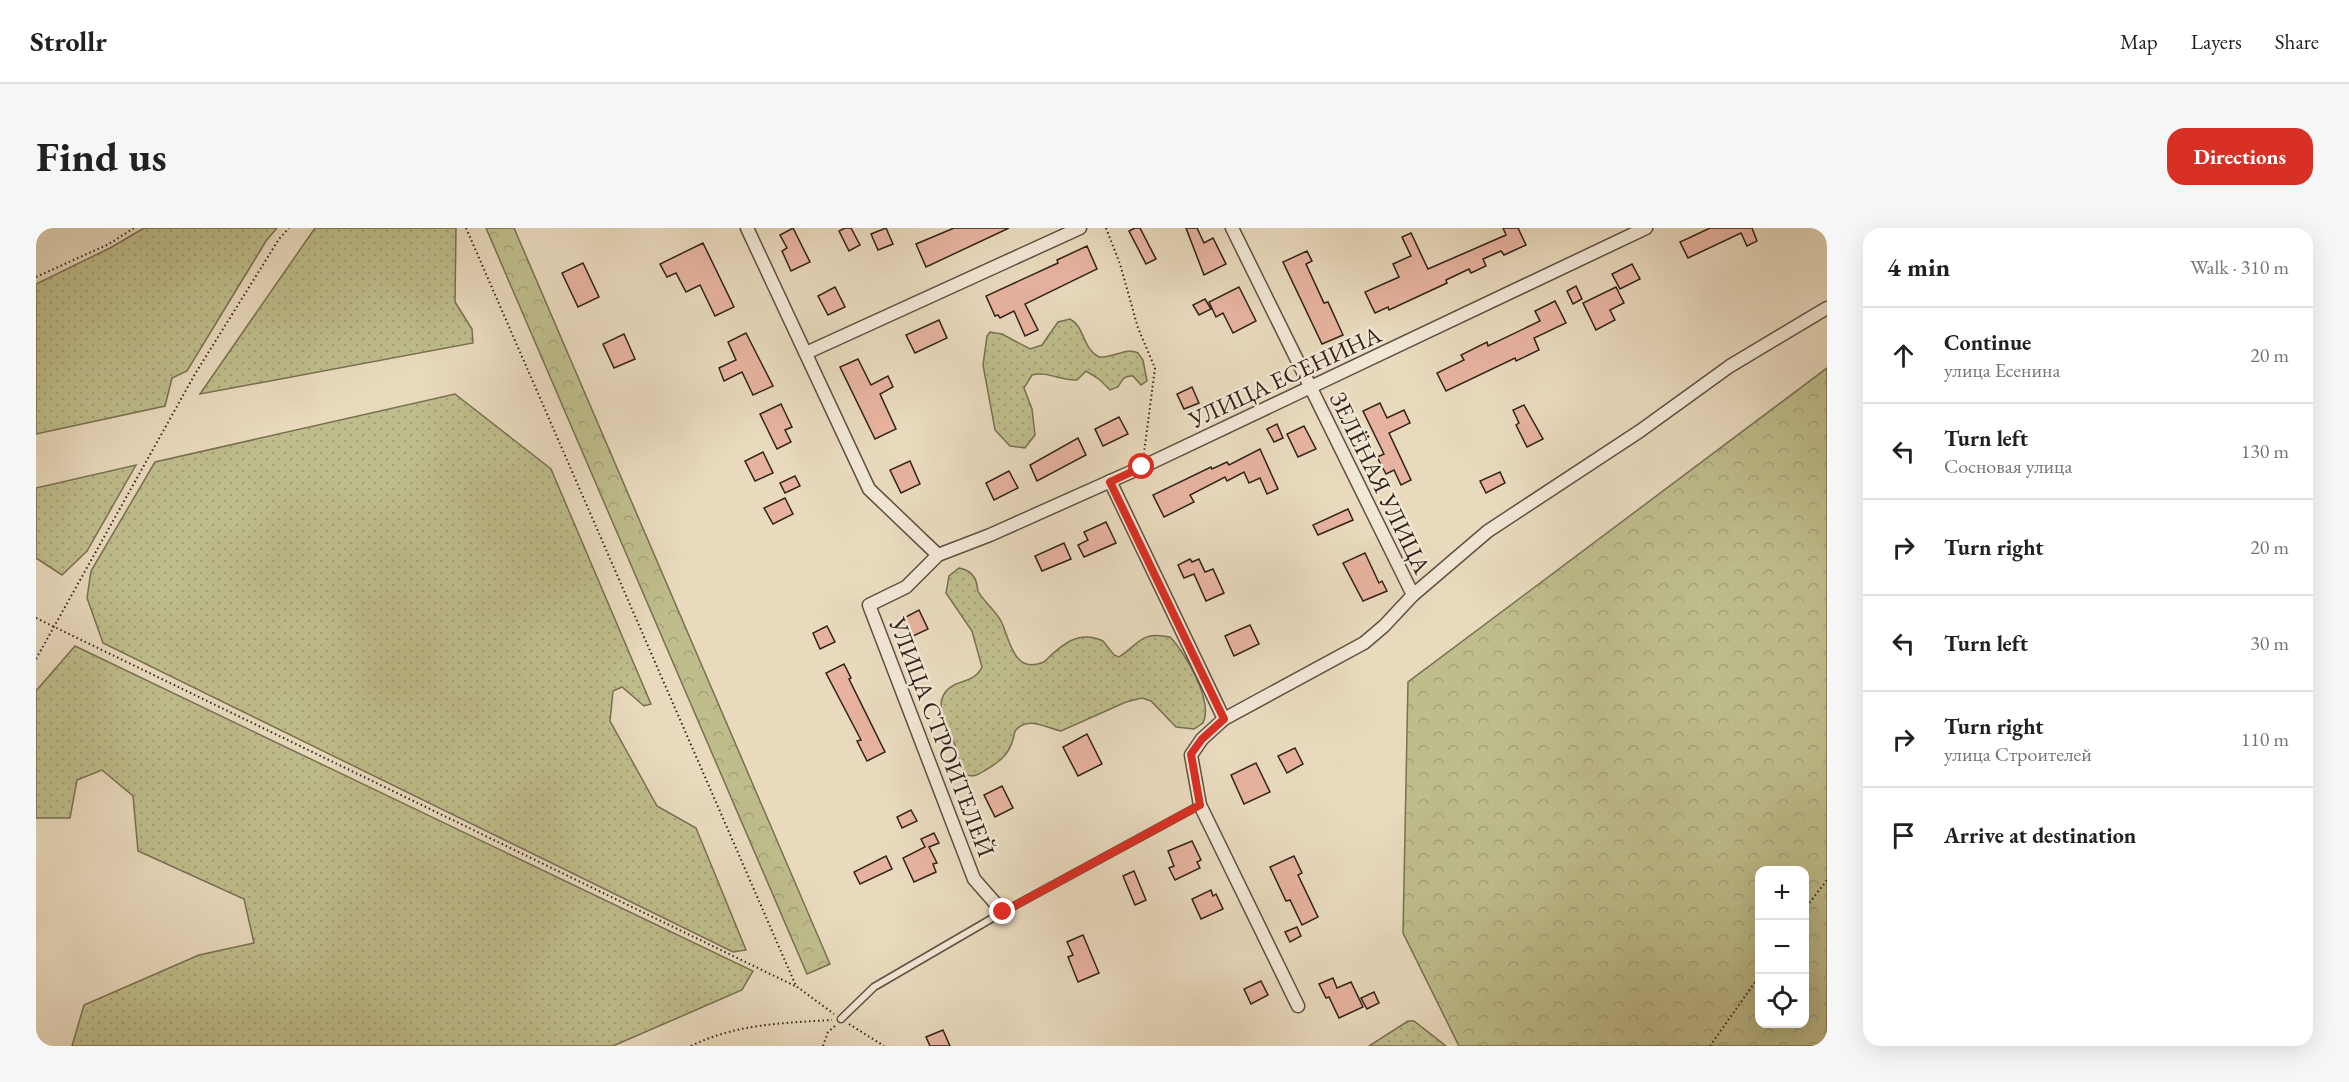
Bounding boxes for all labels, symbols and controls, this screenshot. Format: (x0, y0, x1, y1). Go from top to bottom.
text: Strollr (30, 23, 107, 59)
text: Map (2120, 28, 2158, 55)
text: Layers (2191, 28, 2242, 55)
text: Share (2275, 28, 2319, 55)
button: Directions (2167, 128, 2313, 185)
text: Find us (36, 129, 167, 184)
text: 4 min (1887, 250, 1950, 284)
text: Walk · 310 m (2190, 254, 2289, 280)
street label: УЛИЦА ЕСЕНИНА (1183, 318, 1386, 435)
text: Continue (1944, 328, 2031, 357)
icon: ahead (1887, 339, 1920, 372)
text: 20 m (2250, 342, 2289, 368)
text: улица Есенина (1944, 357, 2060, 383)
street label: ЗЕЛЁНАЯ УЛИЦА (1323, 387, 1438, 579)
text: Turn left (1944, 424, 2028, 453)
icon: left (1887, 435, 1920, 468)
text: 130 m (2241, 438, 2289, 464)
route start (1128, 453, 1154, 479)
text: Сосновая улица (1944, 453, 2072, 479)
icon: right (1887, 531, 1920, 564)
text: Turn right (1944, 533, 2043, 562)
text: 20 m (2250, 534, 2289, 560)
street label: УЛИЦА СТРОИТЕЛЕЙ (882, 612, 1002, 861)
icon: left (1887, 627, 1920, 660)
text: Turn left (1944, 629, 2028, 658)
text: 30 m (2250, 630, 2289, 656)
text: Turn right (1944, 712, 2043, 741)
icon: right (1887, 723, 1920, 756)
text: 110 m (2241, 726, 2289, 752)
text: улица Строителей (1944, 741, 2092, 767)
icon: arrive (1887, 819, 1920, 852)
text: Arrive at destination (1944, 821, 2136, 850)
map controls (1755, 866, 1809, 1028)
button: + (1755, 866, 1809, 920)
route end (989, 898, 1015, 924)
button: − (1755, 920, 1809, 974)
button: locate (1755, 974, 1809, 1028)

